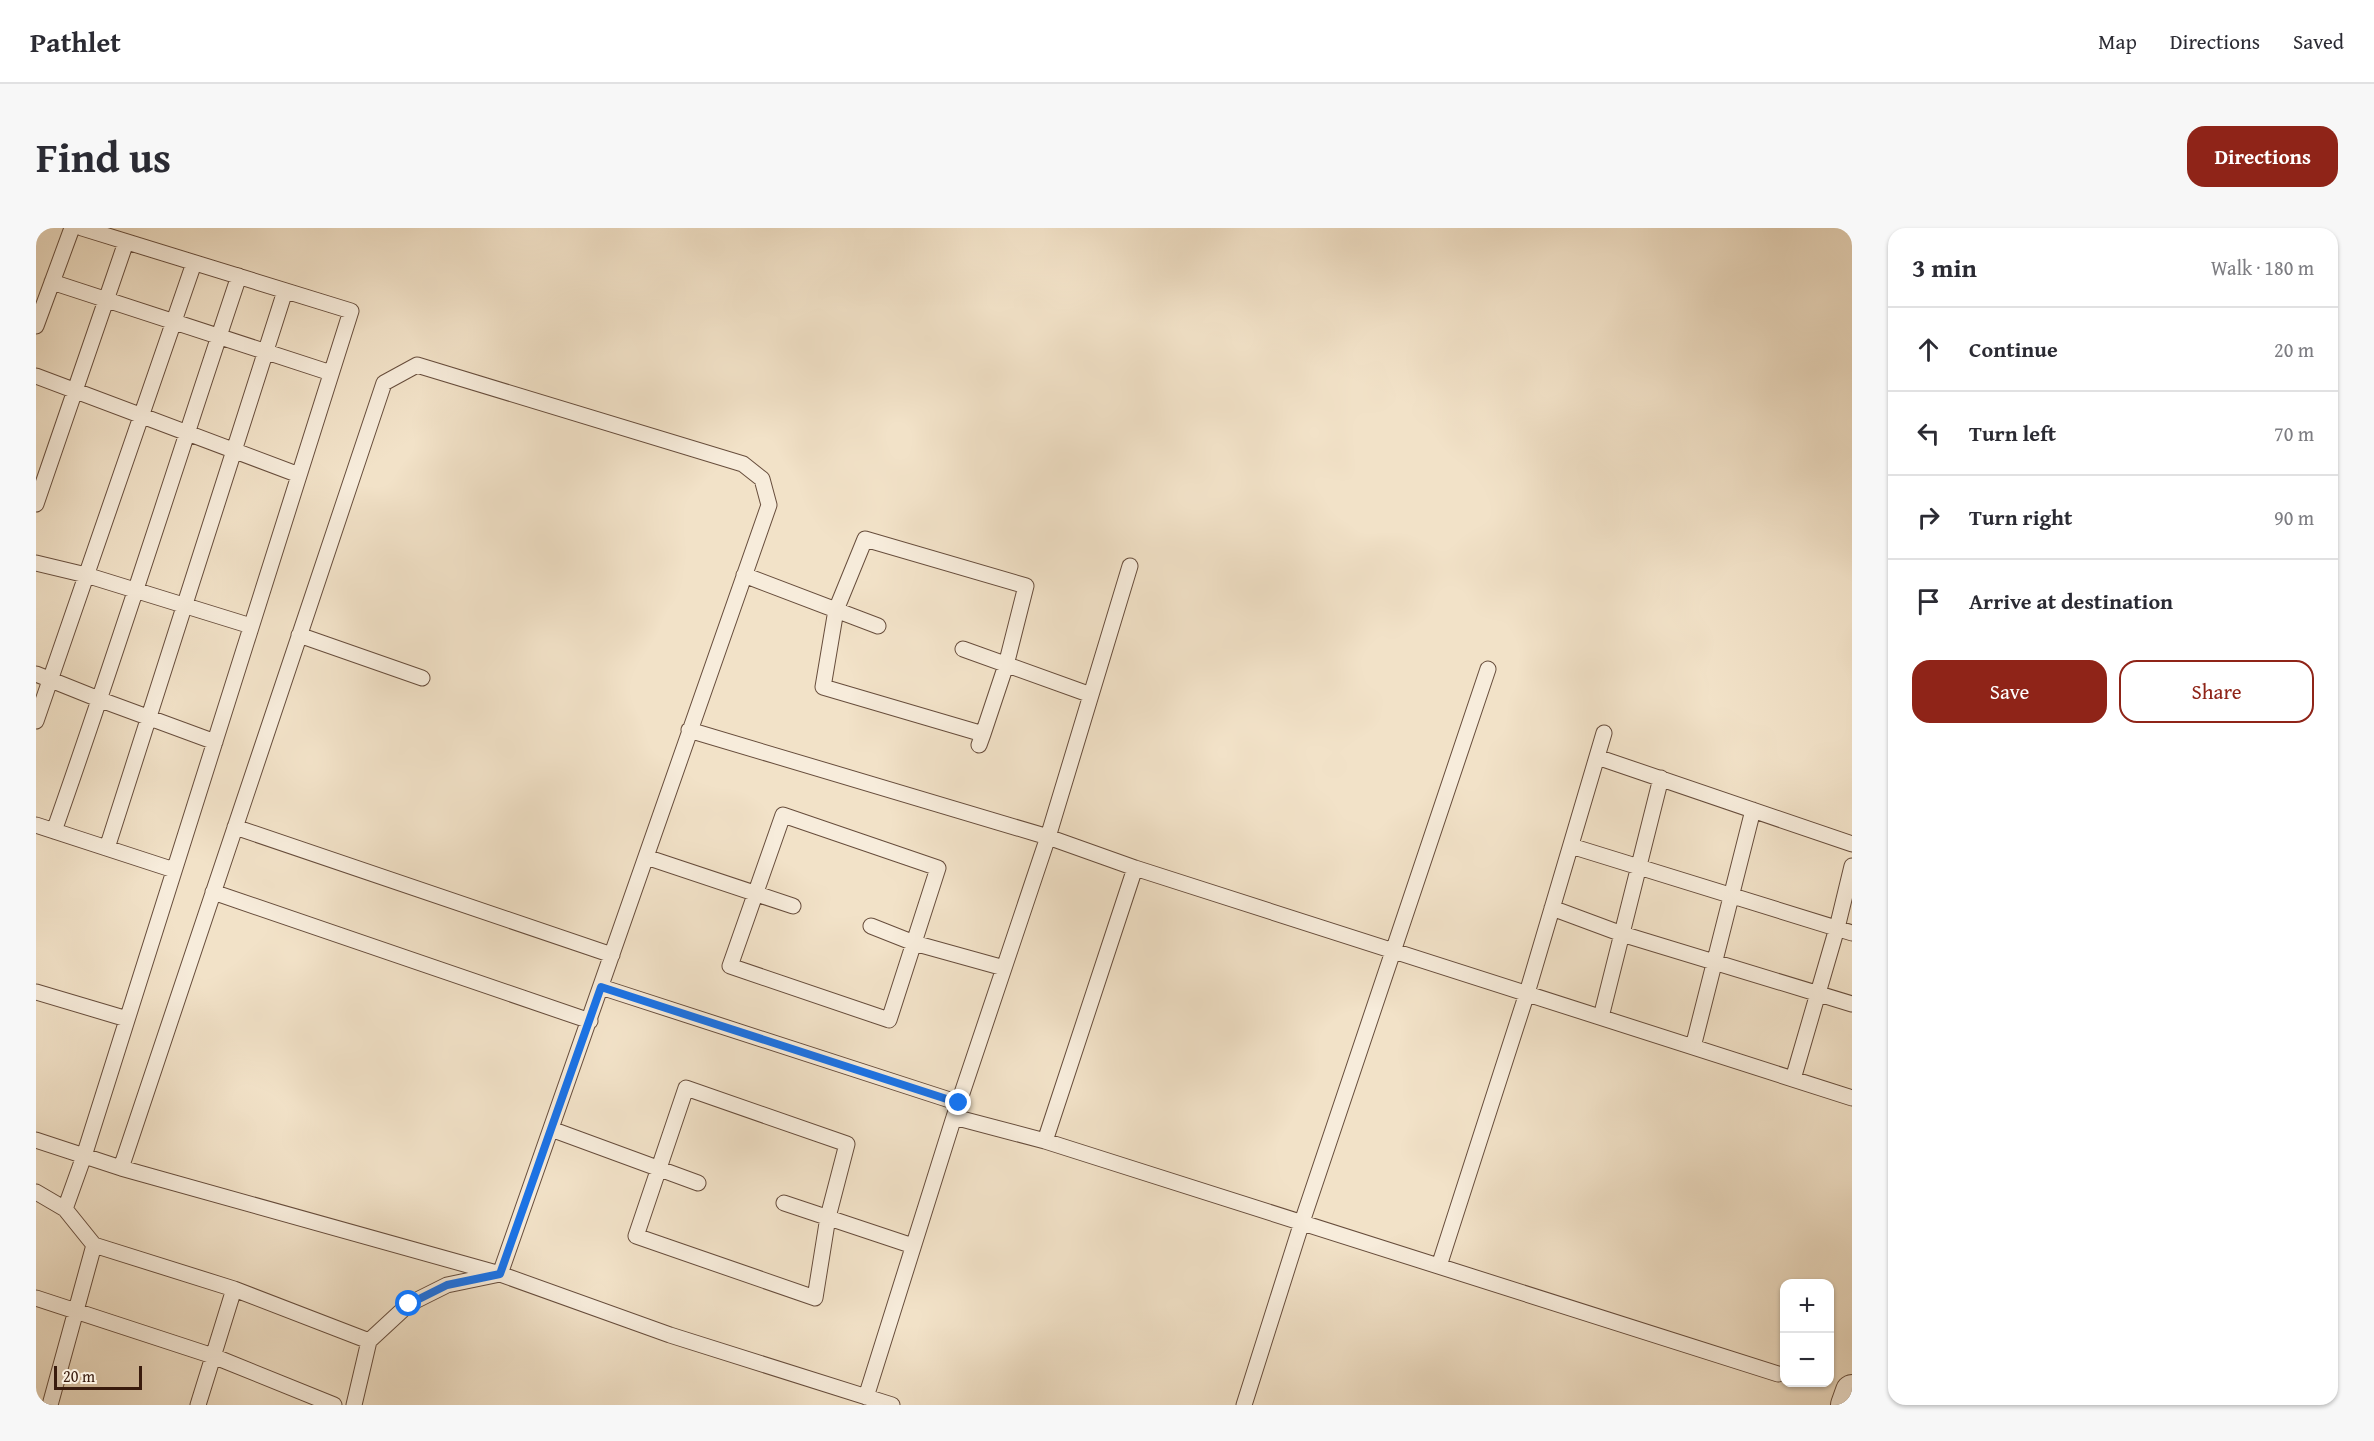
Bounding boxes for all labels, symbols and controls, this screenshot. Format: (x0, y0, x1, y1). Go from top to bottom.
text: Pathlet (30, 21, 121, 62)
text: Map (2098, 26, 2137, 57)
text: Directions (2170, 26, 2260, 57)
text: Saved (2293, 26, 2344, 57)
text: Find us (36, 126, 171, 187)
button: Directions (2187, 126, 2338, 187)
text: 3 min (1912, 248, 1977, 287)
text: Walk · 180 m (2211, 253, 2314, 282)
icon: ahead (1912, 333, 1945, 366)
text: Continue (1969, 333, 2058, 365)
text: 20 m (2274, 335, 2314, 364)
icon: left (1912, 417, 1945, 450)
text: Turn left (1969, 417, 2056, 449)
text: 70 m (2274, 419, 2314, 448)
icon: right (1912, 501, 1945, 534)
text: Turn right (1969, 501, 2072, 533)
text: 90 m (2274, 503, 2314, 532)
icon: arrive (1912, 585, 1945, 618)
text: Arrive at destination (1969, 585, 2173, 617)
button: Save (1912, 660, 2107, 723)
button: Share (2119, 660, 2314, 723)
route end (945, 1089, 971, 1115)
map controls (1780, 1279, 1834, 1387)
button: + (1780, 1279, 1834, 1333)
route start (395, 1290, 421, 1316)
button: − (1780, 1333, 1834, 1387)
scale bar (54, 1363, 142, 1390)
text: 20 m (63, 1364, 95, 1388)

